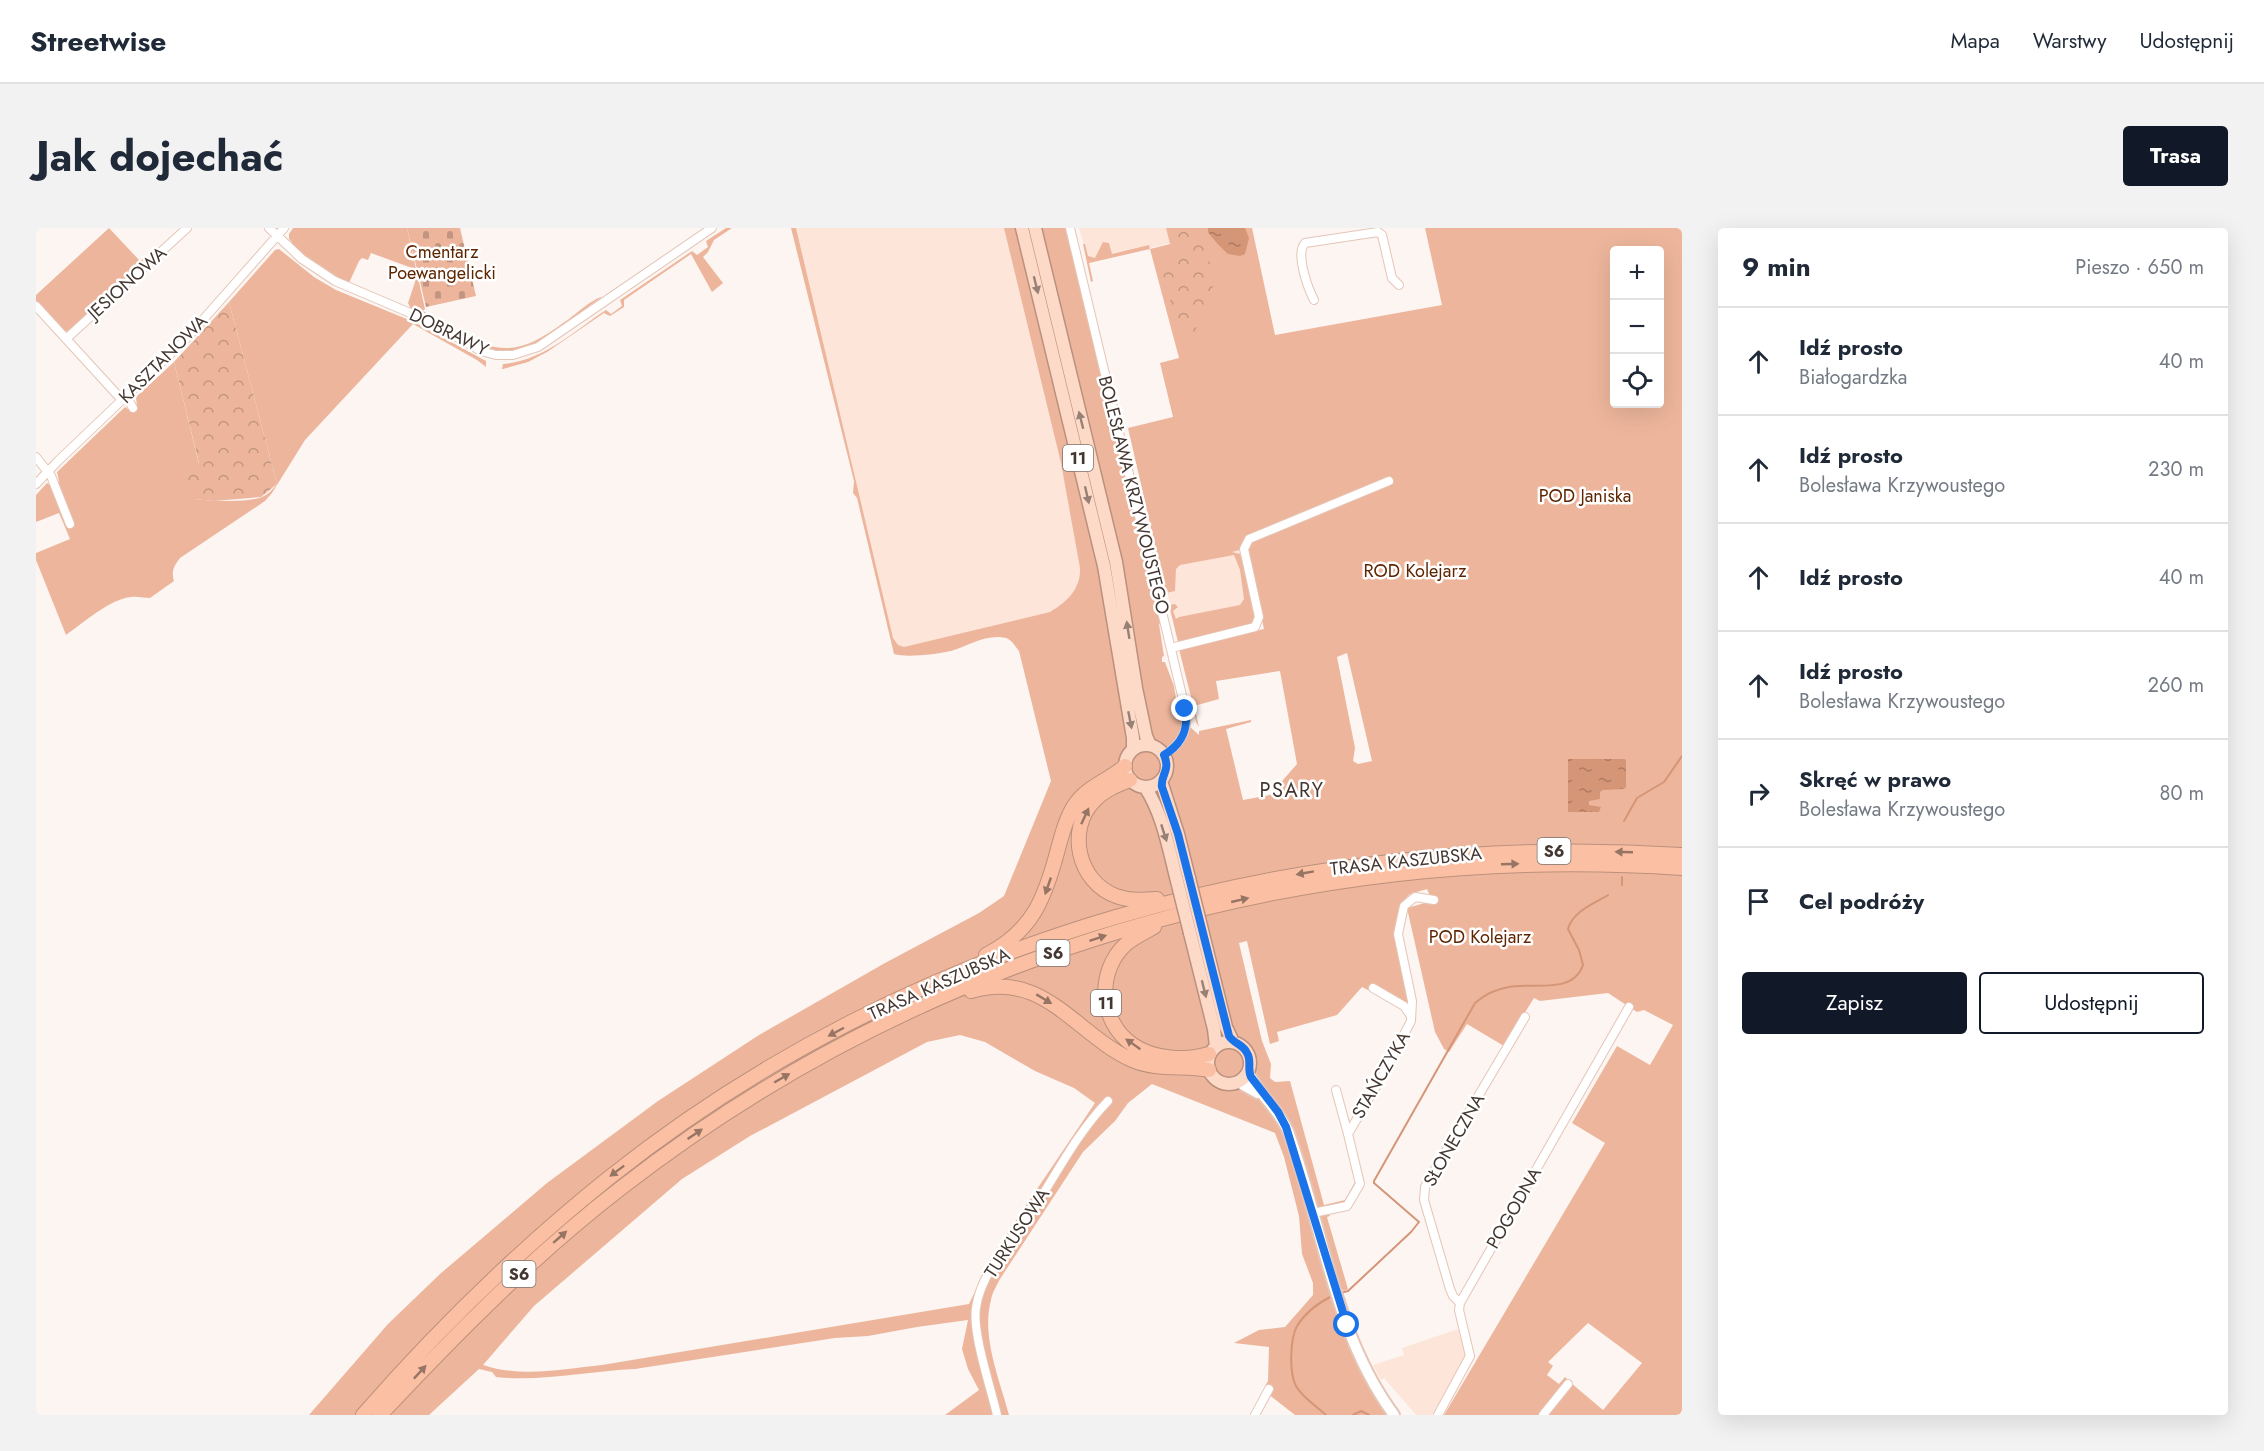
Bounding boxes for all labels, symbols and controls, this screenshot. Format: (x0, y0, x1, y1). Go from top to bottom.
text: Streetwise (30, 21, 166, 62)
text: Mapa (1951, 26, 2000, 56)
text: Warstwy (2033, 26, 2106, 56)
text: Udostępnij (2139, 26, 2234, 56)
text: Jak dojechać (36, 126, 284, 187)
button: Trasa (2123, 126, 2228, 186)
park label: Cmentarz Poewangelicki (388, 239, 496, 286)
street label: JESIONOWA (80, 240, 172, 327)
map controls (1610, 246, 1664, 408)
button: + (1610, 246, 1664, 300)
text: 9 min (1742, 248, 1811, 286)
text: Pieszo · 650 m (2075, 253, 2204, 282)
one-way arrow (1032, 276, 1042, 294)
button: − (1610, 300, 1664, 354)
street label: DOBRAWY (405, 302, 494, 363)
street label: KASZTANOWA (113, 309, 213, 409)
text: Idź prosto (1799, 331, 1903, 363)
icon: ahead (1742, 345, 1775, 378)
text: 40 m (2159, 347, 2204, 376)
button: locate (1610, 354, 1664, 408)
text: Białogardzka (1799, 363, 1907, 392)
street label: BOLESŁAWA KRZYWOUSTEGO (1092, 373, 1176, 617)
one-way arrow (1076, 410, 1086, 429)
text: Idź prosto (1799, 439, 1903, 471)
road number: 11 (1063, 445, 1093, 471)
icon: ahead (1742, 453, 1775, 486)
text: 230 m (2148, 455, 2204, 484)
text: Bolesława Krzywoustego (1799, 471, 2005, 500)
park label: POD Janiska (1539, 483, 1631, 509)
one-way arrow (1082, 485, 1092, 504)
park label: ROD Kolejarz (1364, 558, 1467, 584)
icon: ahead (1742, 561, 1775, 594)
text: Idź prosto (1799, 561, 1903, 593)
text: 40 m (2159, 563, 2204, 592)
one-way arrow (1123, 621, 1132, 640)
text: Idź prosto (1799, 655, 1903, 687)
icon: ahead (1742, 669, 1775, 702)
text: 260 m (2148, 671, 2204, 700)
text: Bolesława Krzywoustego (1799, 687, 2005, 716)
route end (1171, 695, 1197, 721)
one-way arrow (1125, 710, 1135, 729)
text: Skręć w prawo (1799, 763, 1951, 795)
district label: PSARY (1259, 776, 1325, 805)
icon: right (1742, 777, 1775, 810)
text: 80 m (2159, 779, 2204, 808)
text: Bolesława Krzywoustego (1799, 795, 2005, 824)
one-way arrow (1081, 807, 1090, 824)
one-way arrow (1160, 824, 1169, 842)
road number: S6 (1538, 838, 1570, 864)
street label: TRASA KASZUBSKA (1329, 840, 1483, 882)
one-way arrow (1614, 847, 1633, 857)
one-way arrow (1500, 860, 1519, 869)
one-way arrow (1296, 868, 1315, 877)
one-way arrow (1042, 877, 1052, 895)
icon: arrive (1742, 885, 1775, 918)
text: Cel podróży (1799, 885, 1924, 917)
one-way arrow (1231, 895, 1250, 904)
park label: POD Kolejarz (1429, 924, 1532, 950)
one-way arrow (1089, 933, 1107, 942)
road number: S6 (1036, 940, 1070, 966)
street label: TRASA KASZUBSKA (864, 941, 1014, 1027)
button: Zapisz (1742, 972, 1967, 1034)
button: Udostępnij (1979, 972, 2204, 1034)
one-way arrow (1200, 980, 1210, 998)
road number: 11 (1091, 990, 1121, 1016)
one-way arrow (1036, 993, 1052, 1004)
street label: STAŃCZYKA (1346, 1026, 1417, 1123)
one-way arrow (827, 1027, 844, 1037)
one-way arrow (1125, 1039, 1141, 1050)
one-way arrow (774, 1073, 790, 1084)
street label: SŁONECZNA (1417, 1089, 1491, 1191)
one-way arrow (687, 1128, 703, 1140)
street label: POGODNA (1480, 1162, 1548, 1254)
one-way arrow (610, 1165, 625, 1177)
street label: TURKUSOWA (978, 1183, 1056, 1283)
one-way arrow (553, 1230, 568, 1244)
road number: S6 (502, 1261, 536, 1287)
route start (1333, 1311, 1359, 1337)
one-way arrow (413, 1366, 427, 1380)

